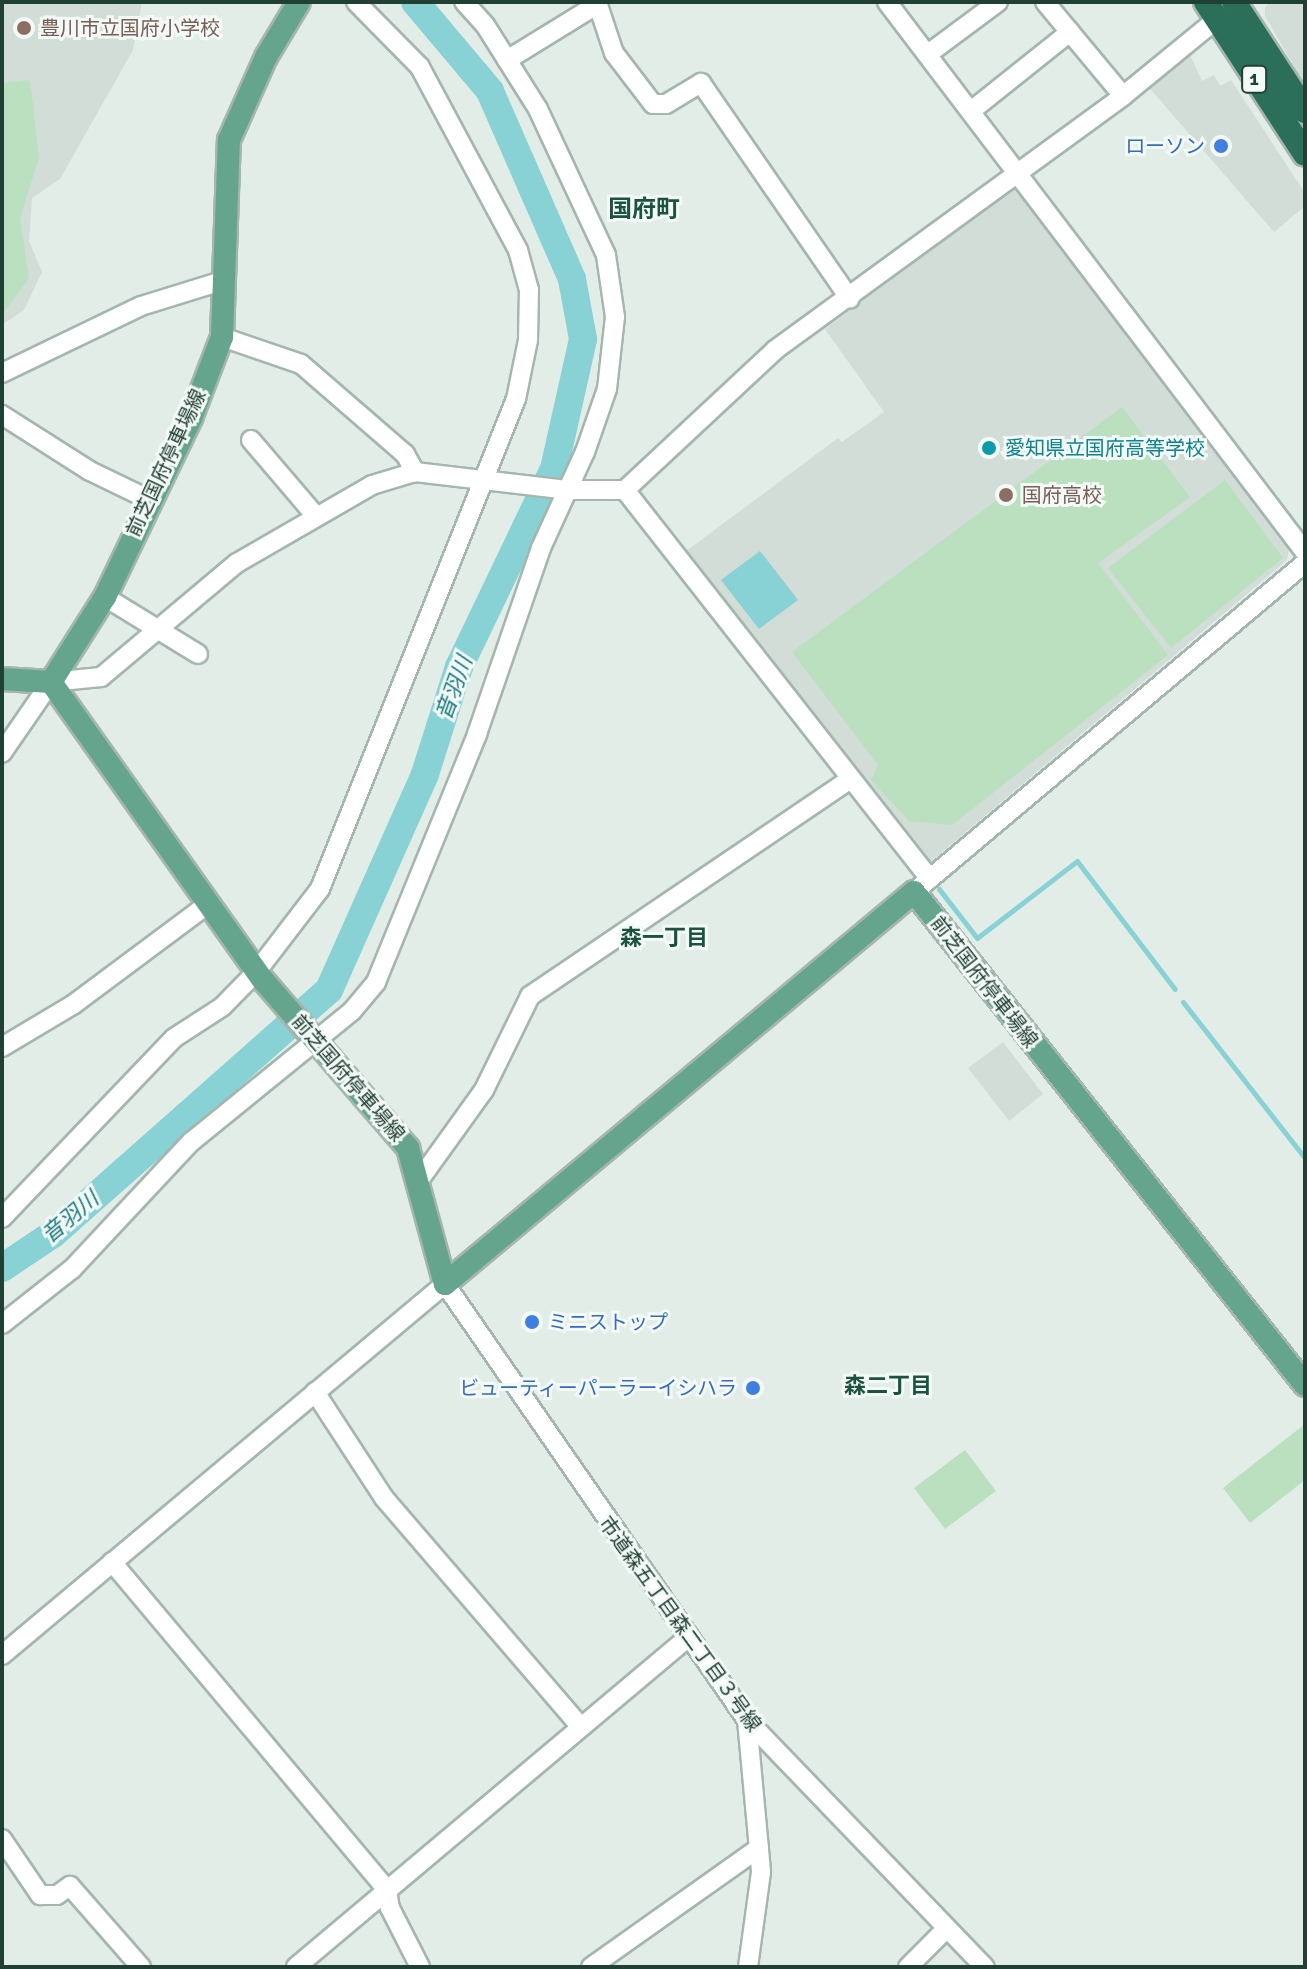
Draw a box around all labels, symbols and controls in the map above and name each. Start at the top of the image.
place label: 豊川市立国府小学校 [40,16,220,40]
marker: 豊川市立国府小学校 [15,19,33,37]
road number: 1 [1240,65,1268,93]
place label: ローソン [1125,134,1205,158]
marker: ローソン [1212,137,1230,155]
district label: 国府町 [608,196,680,224]
street label: 前芝国府停車場線 [121,385,211,541]
place label: 愛知県立国府高等学校 [1005,436,1205,460]
marker: 愛知県立国府高等学校 [980,439,998,457]
place label: 国府高校 [1022,483,1102,507]
marker: 国府高校 [997,486,1015,504]
water label: 音羽川 [430,652,478,724]
street label: 前芝国府停車場線 [925,912,1043,1052]
district label: 森一丁目 [620,925,708,951]
street label: 前芝国府停車場線 [286,1010,410,1146]
water label: 音羽川 [36,1186,104,1248]
place label: ミニストップ [548,1310,668,1334]
marker: ミニストップ [523,1313,541,1331]
district label: 森二丁目 [844,1373,932,1399]
place label: ビューティーパーラーイシハラ [457,1376,737,1400]
marker: ビューティーパーラーイシハラ [744,1379,762,1397]
street label: 市道森五丁目森二丁目３号線 [594,1512,766,1736]

